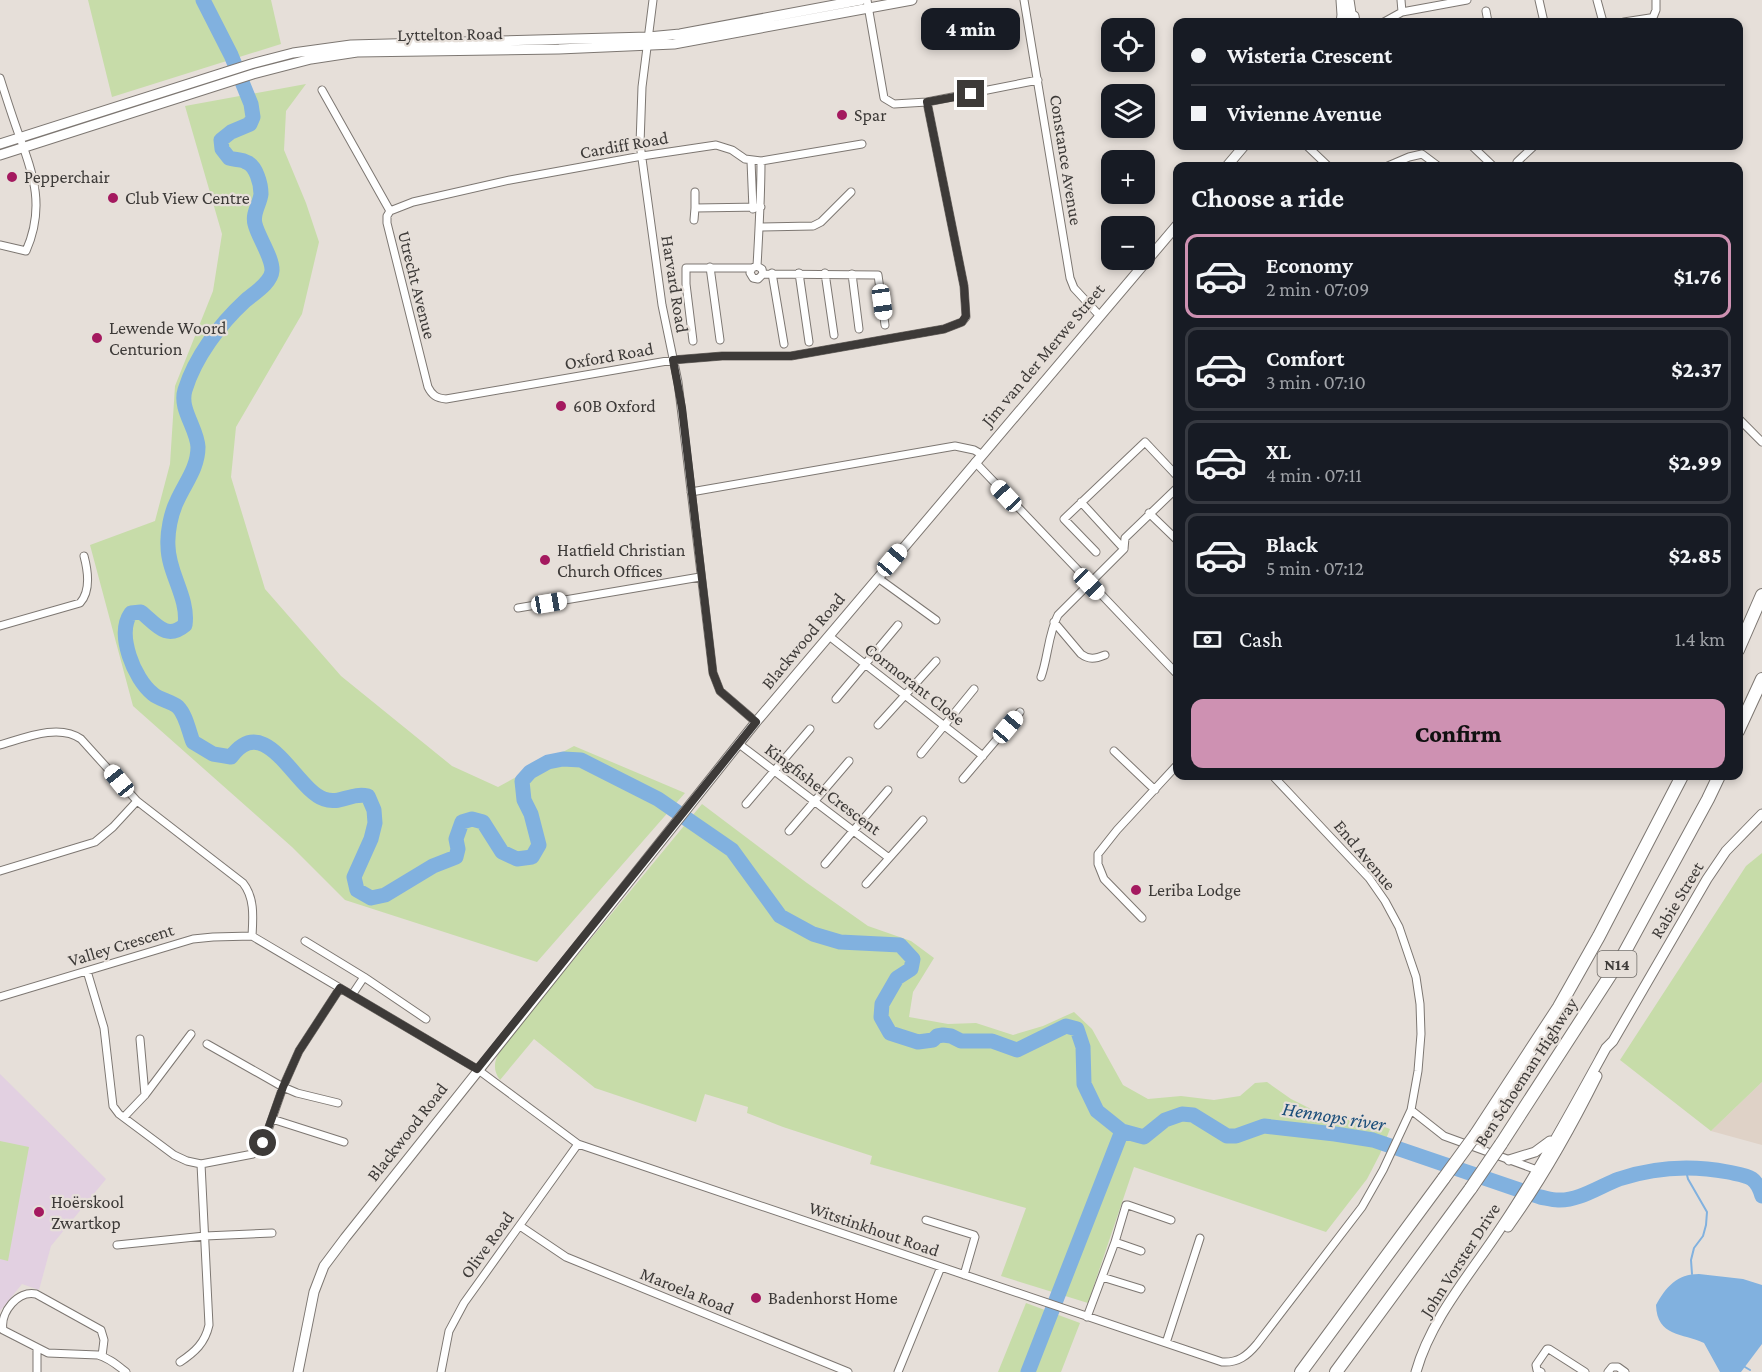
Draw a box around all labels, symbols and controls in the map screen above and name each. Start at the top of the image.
callout: 4 min [922,7,1020,49]
text: 4 min [946,18,995,40]
map controls [1101,18,1155,270]
button: locate [1101,18,1155,72]
street label: Lyttelton Road [397,23,504,45]
text: Wisteria Crescent [1227,43,1392,68]
route end [957,80,984,107]
button: layers [1101,84,1155,138]
street label: Constance Avenue [1046,93,1086,227]
text: Vivienne Avenue [1227,101,1382,126]
place label: Spar [854,105,887,125]
marker: Spar [835,108,849,122]
street label: Cardiff Road [578,127,670,163]
button: + [1101,150,1155,204]
place label: Pepperchair [24,167,110,187]
marker: Pepperchair [5,170,19,184]
text: Choose a ride [1191,183,1344,213]
place label: Club View Centre [125,188,250,208]
marker: Club View Centre [106,191,120,205]
button: − [1101,216,1155,270]
street label: Utrecht Avenue [394,229,440,341]
street label: Harvard Road [657,234,693,335]
icon: car [1194,249,1248,303]
text: Economy [1266,253,1353,278]
text: $1.76 [1673,264,1722,289]
text: 2 min · 07:09 [1266,278,1369,300]
street label: Jim van der Merwe Street [976,279,1109,432]
car [871,283,893,321]
place label: Lewende Woord Centurion [109,318,227,359]
marker: Lewende Woord Centurion [90,331,104,345]
street label: Oxford Road [563,338,656,374]
icon: car [1194,342,1248,396]
text: Comfort [1266,346,1344,371]
text: $2.37 [1671,357,1722,382]
text: 3 min · 07:10 [1266,371,1366,393]
place label: 60B Oxford [573,396,656,416]
marker: 60B Oxford [554,399,568,413]
icon: car [1194,435,1248,489]
text: XL [1266,439,1291,464]
text: $2.99 [1668,450,1722,475]
text: 4 min · 07:11 [1266,464,1362,486]
car [987,477,1025,515]
icon: car [1194,528,1248,582]
text: Black [1266,532,1318,557]
place label: Hatfield Christian Church Offices [557,540,686,581]
car [874,540,910,580]
text: $2.85 [1668,543,1722,568]
marker: Hatfield Christian Church Offices [538,553,552,567]
text: 5 min · 07:12 [1266,557,1364,579]
car [1070,565,1108,603]
street label: Blackwood Road [757,589,849,693]
car [530,591,568,615]
icon: cash [1191,623,1224,656]
text: Cash [1239,627,1283,652]
text: 1.4 km [1675,628,1725,650]
street label: Cormorant Close [861,639,969,729]
button: Confirm [1191,699,1725,768]
car [990,707,1026,747]
street label: Kingfisher Crescent [761,739,886,840]
car [101,761,137,801]
street label: End Avenue [1330,816,1400,894]
street label: Rabie Street [1646,857,1708,942]
place label: Leriba Lodge [1148,880,1241,900]
marker: Leriba Lodge [1129,883,1143,897]
street label: Valley Crescent [66,919,177,971]
road number: N14 [1598,951,1636,977]
street label: Ben Schoeman Highway [1470,993,1582,1150]
street label: Blackwood Road [363,1079,452,1185]
water label: Hennops river [1281,1097,1388,1136]
route start [249,1129,276,1156]
place label: Hoërskool Zwartkop [51,1192,124,1233]
street label: Witstinkhout Road [806,1197,942,1261]
street label: John Vorster Drive [1415,1199,1504,1322]
marker: Hoërskool Zwartkop [32,1205,46,1219]
street label: Olive Road [456,1207,518,1282]
street label: Maroela Road [637,1263,737,1319]
place label: Badenhorst Home [768,1288,898,1308]
marker: Badenhorst Home [749,1291,763,1305]

